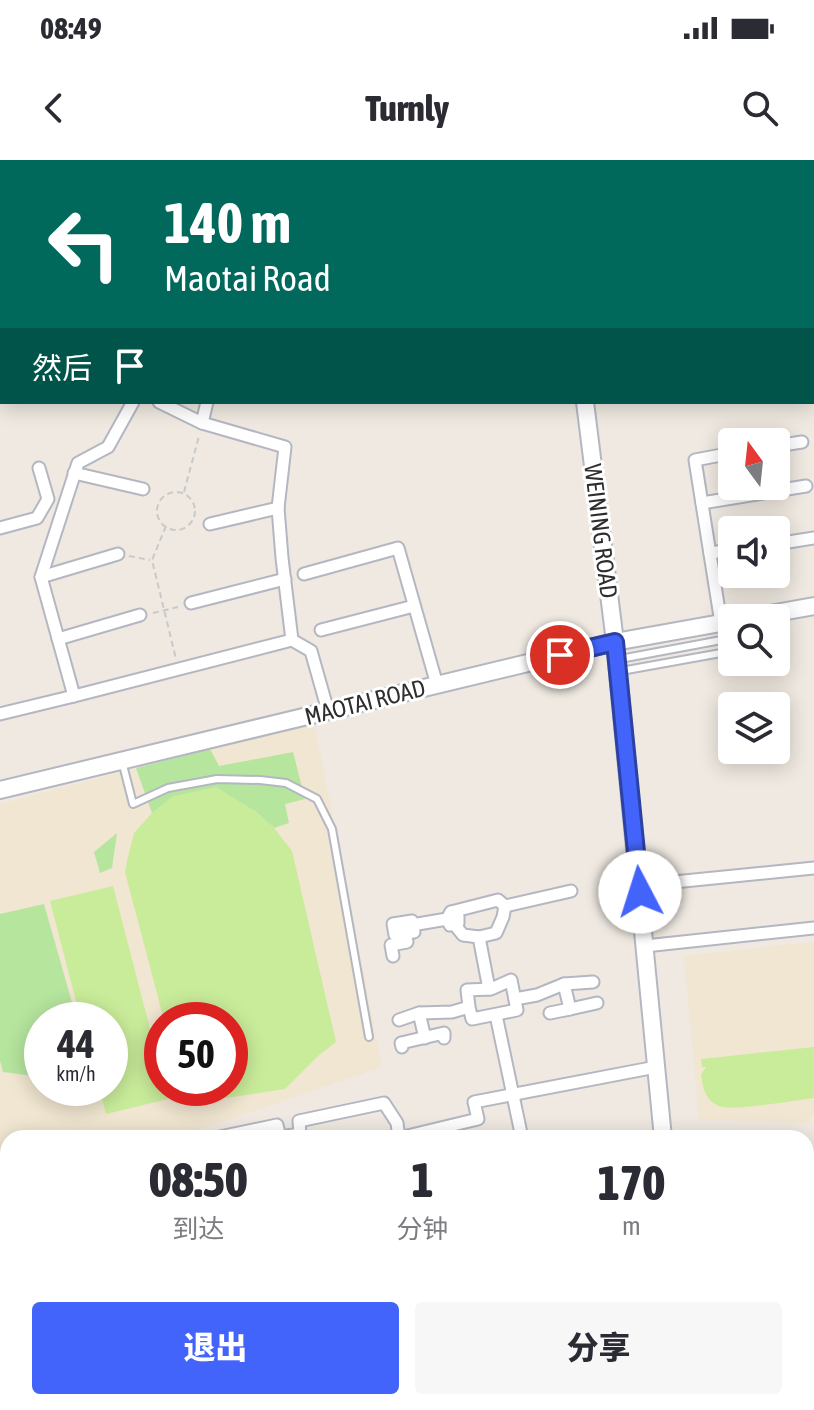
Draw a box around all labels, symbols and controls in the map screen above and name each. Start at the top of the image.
text: 08:49 [40,11,102,45]
icon: back [32,86,76,130]
icon: search [738,86,782,130]
text: Turnly [365,87,449,129]
text: 140 m [164,191,291,255]
icon: left [32,192,136,296]
text: Maotai Road [164,257,331,299]
icon: arrive [108,344,152,388]
text: 然后 [32,351,92,385]
north arrow [718,428,790,500]
map controls [718,428,790,764]
street label: WEINING ROAD [579,462,623,600]
button: sound [718,516,790,588]
button: search [718,604,790,676]
pin [526,621,594,689]
icon: arrive [538,633,582,677]
street label: MAOTAI ROAD [302,674,428,730]
button: layers [718,692,790,764]
position arrow [598,850,682,934]
speed limit sign: 50 [144,1002,248,1106]
text: 44 [57,1021,95,1066]
text: km/h [56,1062,96,1085]
text: 08:50 [149,1152,248,1207]
text: 1 [411,1152,434,1207]
text: 170 [597,1155,665,1210]
text: m [622,1211,641,1241]
text: 到达 [172,1214,224,1244]
text: 分钟 [397,1214,449,1244]
button: 退出 [32,1302,399,1394]
button: 分享 [415,1302,782,1394]

